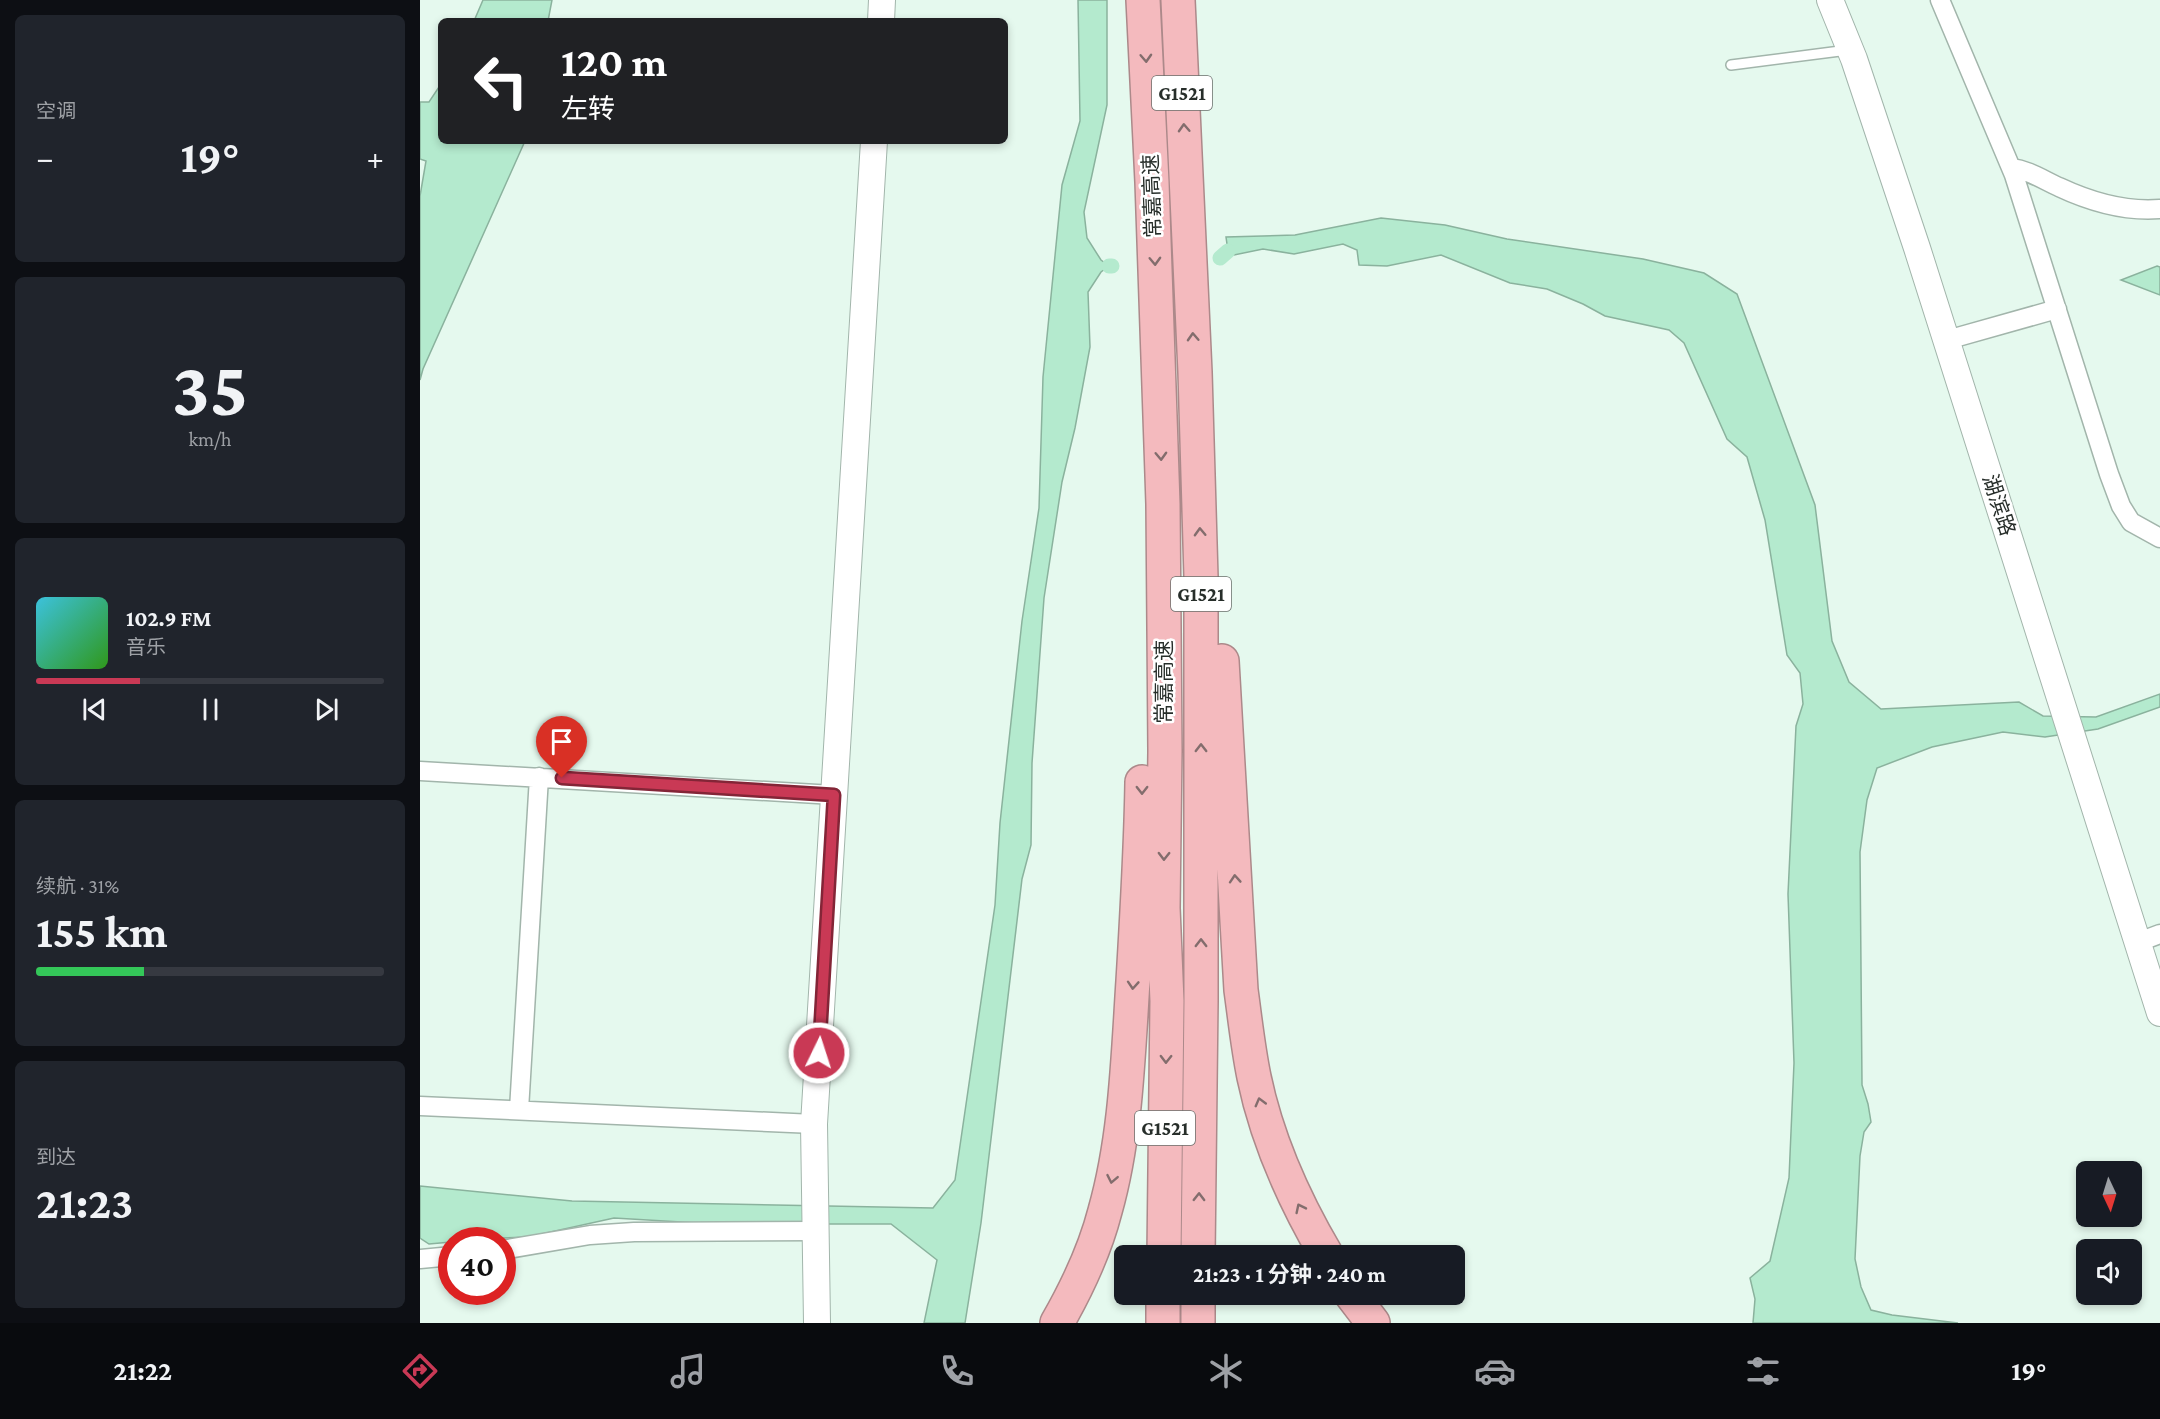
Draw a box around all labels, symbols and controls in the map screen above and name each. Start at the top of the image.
text: 120 m [561,38,667,85]
icon: left [462,42,540,120]
one-way arrow [1139,54,1152,63]
road number: G1521 [1152,76,1212,110]
text: 左转 [561,94,615,124]
text: 空调 [36,100,76,122]
one-way arrow [1177,124,1190,133]
text: 19° [181,132,239,182]
text: − [36,139,53,176]
text: + [367,139,384,176]
street label: 常嘉高速 [1139,154,1165,238]
one-way arrow [1148,257,1161,266]
one-way arrow [1187,332,1200,341]
text: 35 [172,345,248,432]
text: km/h [188,428,232,450]
one-way arrow [1155,452,1168,461]
street label: 湖滨路 [1978,471,2020,539]
one-way arrow [1193,527,1206,536]
road number: G1521 [1171,577,1231,611]
text: 102.9 FM [126,606,211,631]
text: 音乐 [126,636,166,658]
street label: 常嘉高速 [1152,640,1176,724]
icon: previous [78,693,111,726]
icon: pause [194,693,227,726]
icon: next [310,693,343,726]
pin [536,716,587,778]
icon: arrive [545,725,578,758]
one-way arrow [1195,743,1207,752]
one-way arrow [1136,786,1148,795]
one-way arrow [1158,852,1170,861]
text: 续航 · 31% [36,875,119,897]
one-way arrow [1229,875,1242,884]
text: 155 km [36,907,168,957]
one-way arrow [1195,938,1207,947]
one-way arrow [1126,981,1139,990]
position arrow [787,1021,851,1085]
one-way arrow [1160,1055,1172,1064]
one-way arrow [1255,1097,1268,1107]
road number: G1521 [1135,1111,1195,1145]
text: 到达 [36,1146,76,1168]
north arrow [2076,1161,2142,1227]
map controls [2076,1161,2142,1305]
one-way arrow [1106,1174,1119,1184]
text: 21:23 [36,1178,133,1228]
one-way arrow [1193,1193,1205,1202]
one-way arrow [1296,1203,1307,1214]
speed limit sign: 40 [438,1227,516,1305]
button: sound [2076,1239,2142,1305]
text: 21:23 · 1 分钟 · 240 m [1193,1262,1386,1287]
icon: directions [399,1350,441,1392]
icon: music [667,1350,709,1392]
icon: phone [936,1350,978,1392]
icon: climate [1205,1350,1247,1392]
icon: car [1474,1350,1516,1392]
icon: filters [1742,1350,1784,1392]
text: 21:22 [113,1356,172,1386]
text: 19° [2011,1356,2047,1386]

